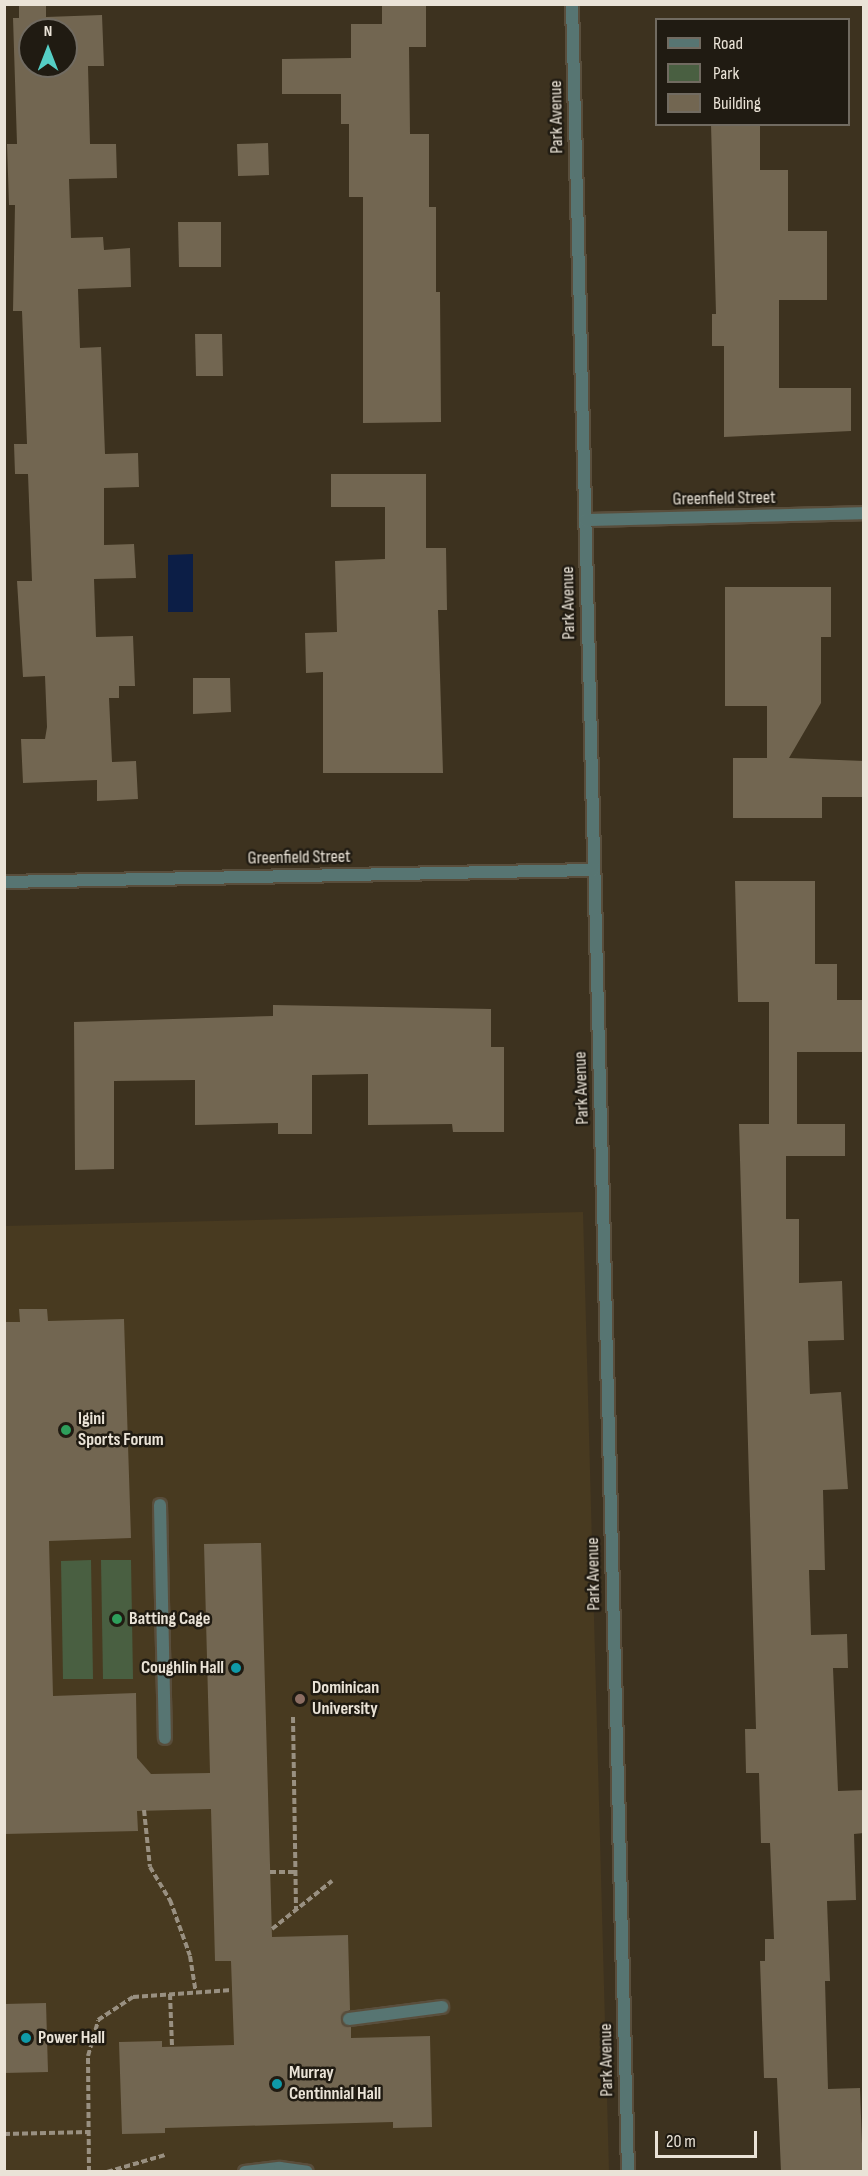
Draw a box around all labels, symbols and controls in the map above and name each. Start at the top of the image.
north arrow [18,18,78,78]
legend [655,18,850,126]
text: N [44,22,52,41]
text: Road [713,33,743,54]
text: Park [713,63,739,84]
street label: Park Avenue [546,80,568,154]
text: Building [713,93,761,114]
street label: Greenfield Street [672,487,776,511]
street label: Park Avenue [558,566,580,640]
street label: Greenfield Street [247,846,351,870]
street label: Park Avenue [570,1051,594,1125]
place label: Igini Sports Forum [78,1409,164,1452]
marker: Igini Sports Forum [59,1423,73,1437]
street label: Park Avenue [583,1537,605,1611]
place label: Batting Cage [129,1608,211,1630]
marker: Batting Cage [110,1612,124,1626]
place label: Coughlin Hall [141,1657,224,1679]
marker: Coughlin Hall [229,1661,243,1675]
place label: Dominican University [312,1678,379,1720]
marker: Dominican University [293,1692,307,1706]
street label: Park Avenue [596,2023,618,2097]
place label: Power Hall [38,2027,105,2049]
marker: Power Hall [19,2031,33,2045]
place label: Murray Centinnial Hall [289,2063,381,2106]
marker: Murray Centinnial Hall [270,2077,284,2091]
scale bar [658,2119,760,2157]
text: 20 m [666,2131,696,2152]

